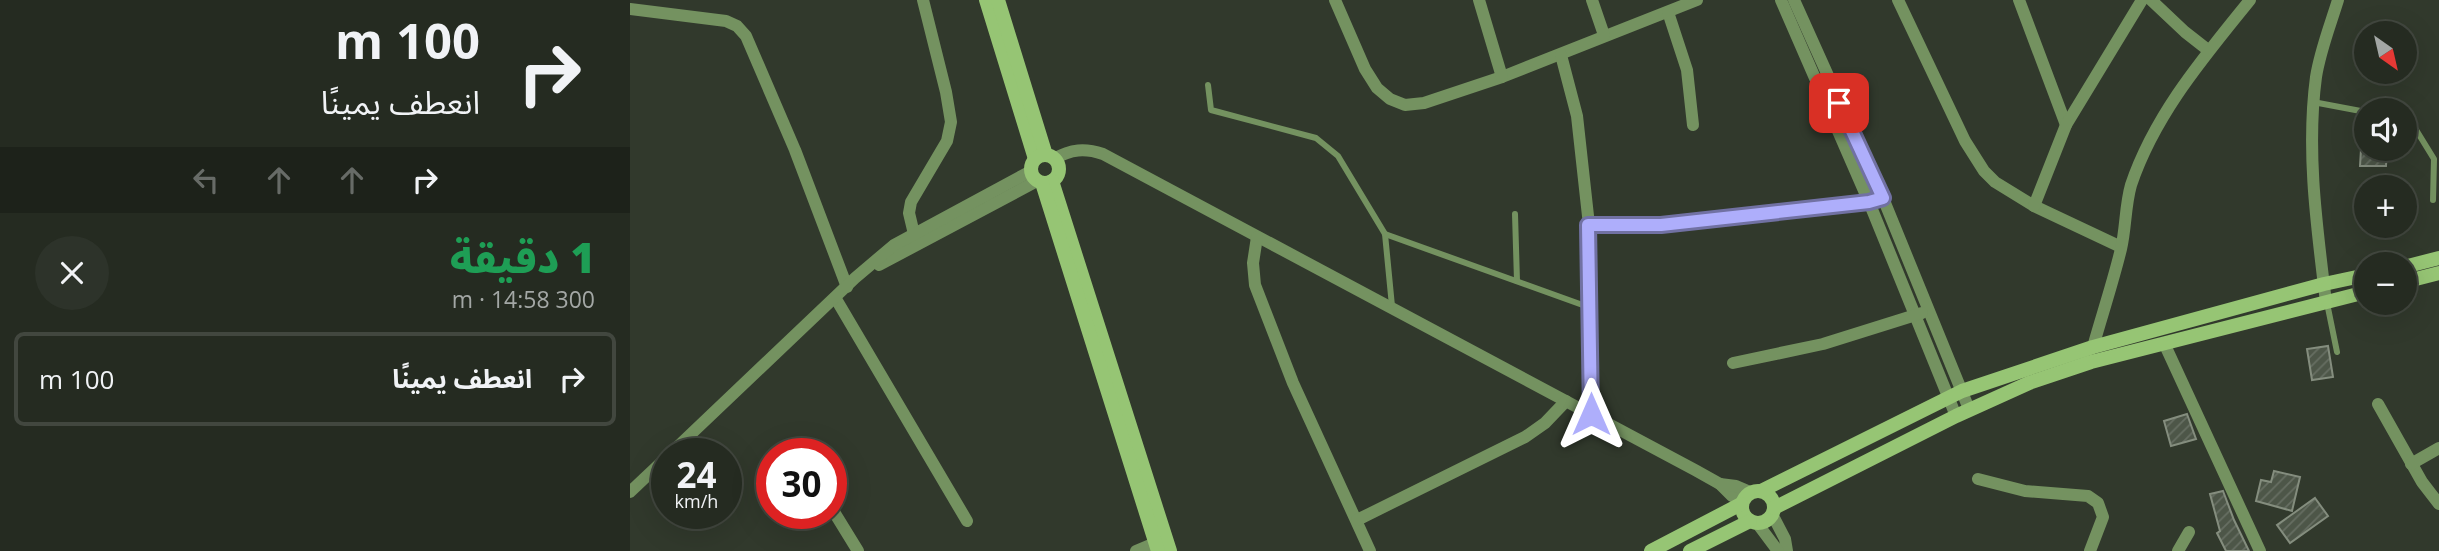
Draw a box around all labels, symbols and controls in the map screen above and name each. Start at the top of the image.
text: 100 m [335,7,480,73]
north arrow [2354,21,2417,84]
map controls [2354,21,2417,315]
icon: right [504,28,595,119]
pin [1809,73,1869,133]
text: انعطف يمينًا [321,80,480,123]
icon: arrive [1820,84,1858,122]
button: sound [2354,98,2417,161]
icon: left [187,161,225,199]
icon: ahead [260,161,298,199]
icon: ahead [333,161,371,199]
icon: right [406,161,444,199]
button: + [2354,175,2417,238]
text: 1 دقيقة [450,228,595,285]
button: close [35,236,109,310]
button: − [2354,252,2417,315]
text: 300 m · 14:58 [452,283,595,315]
text: انعطف يمينًا [392,360,532,396]
icon: right [553,360,591,398]
text: 100 m [39,361,114,397]
position arrow [1554,377,1628,451]
speed limit sign: 30 [756,438,847,529]
text: 24 [676,451,717,498]
text: km/h [675,489,718,513]

